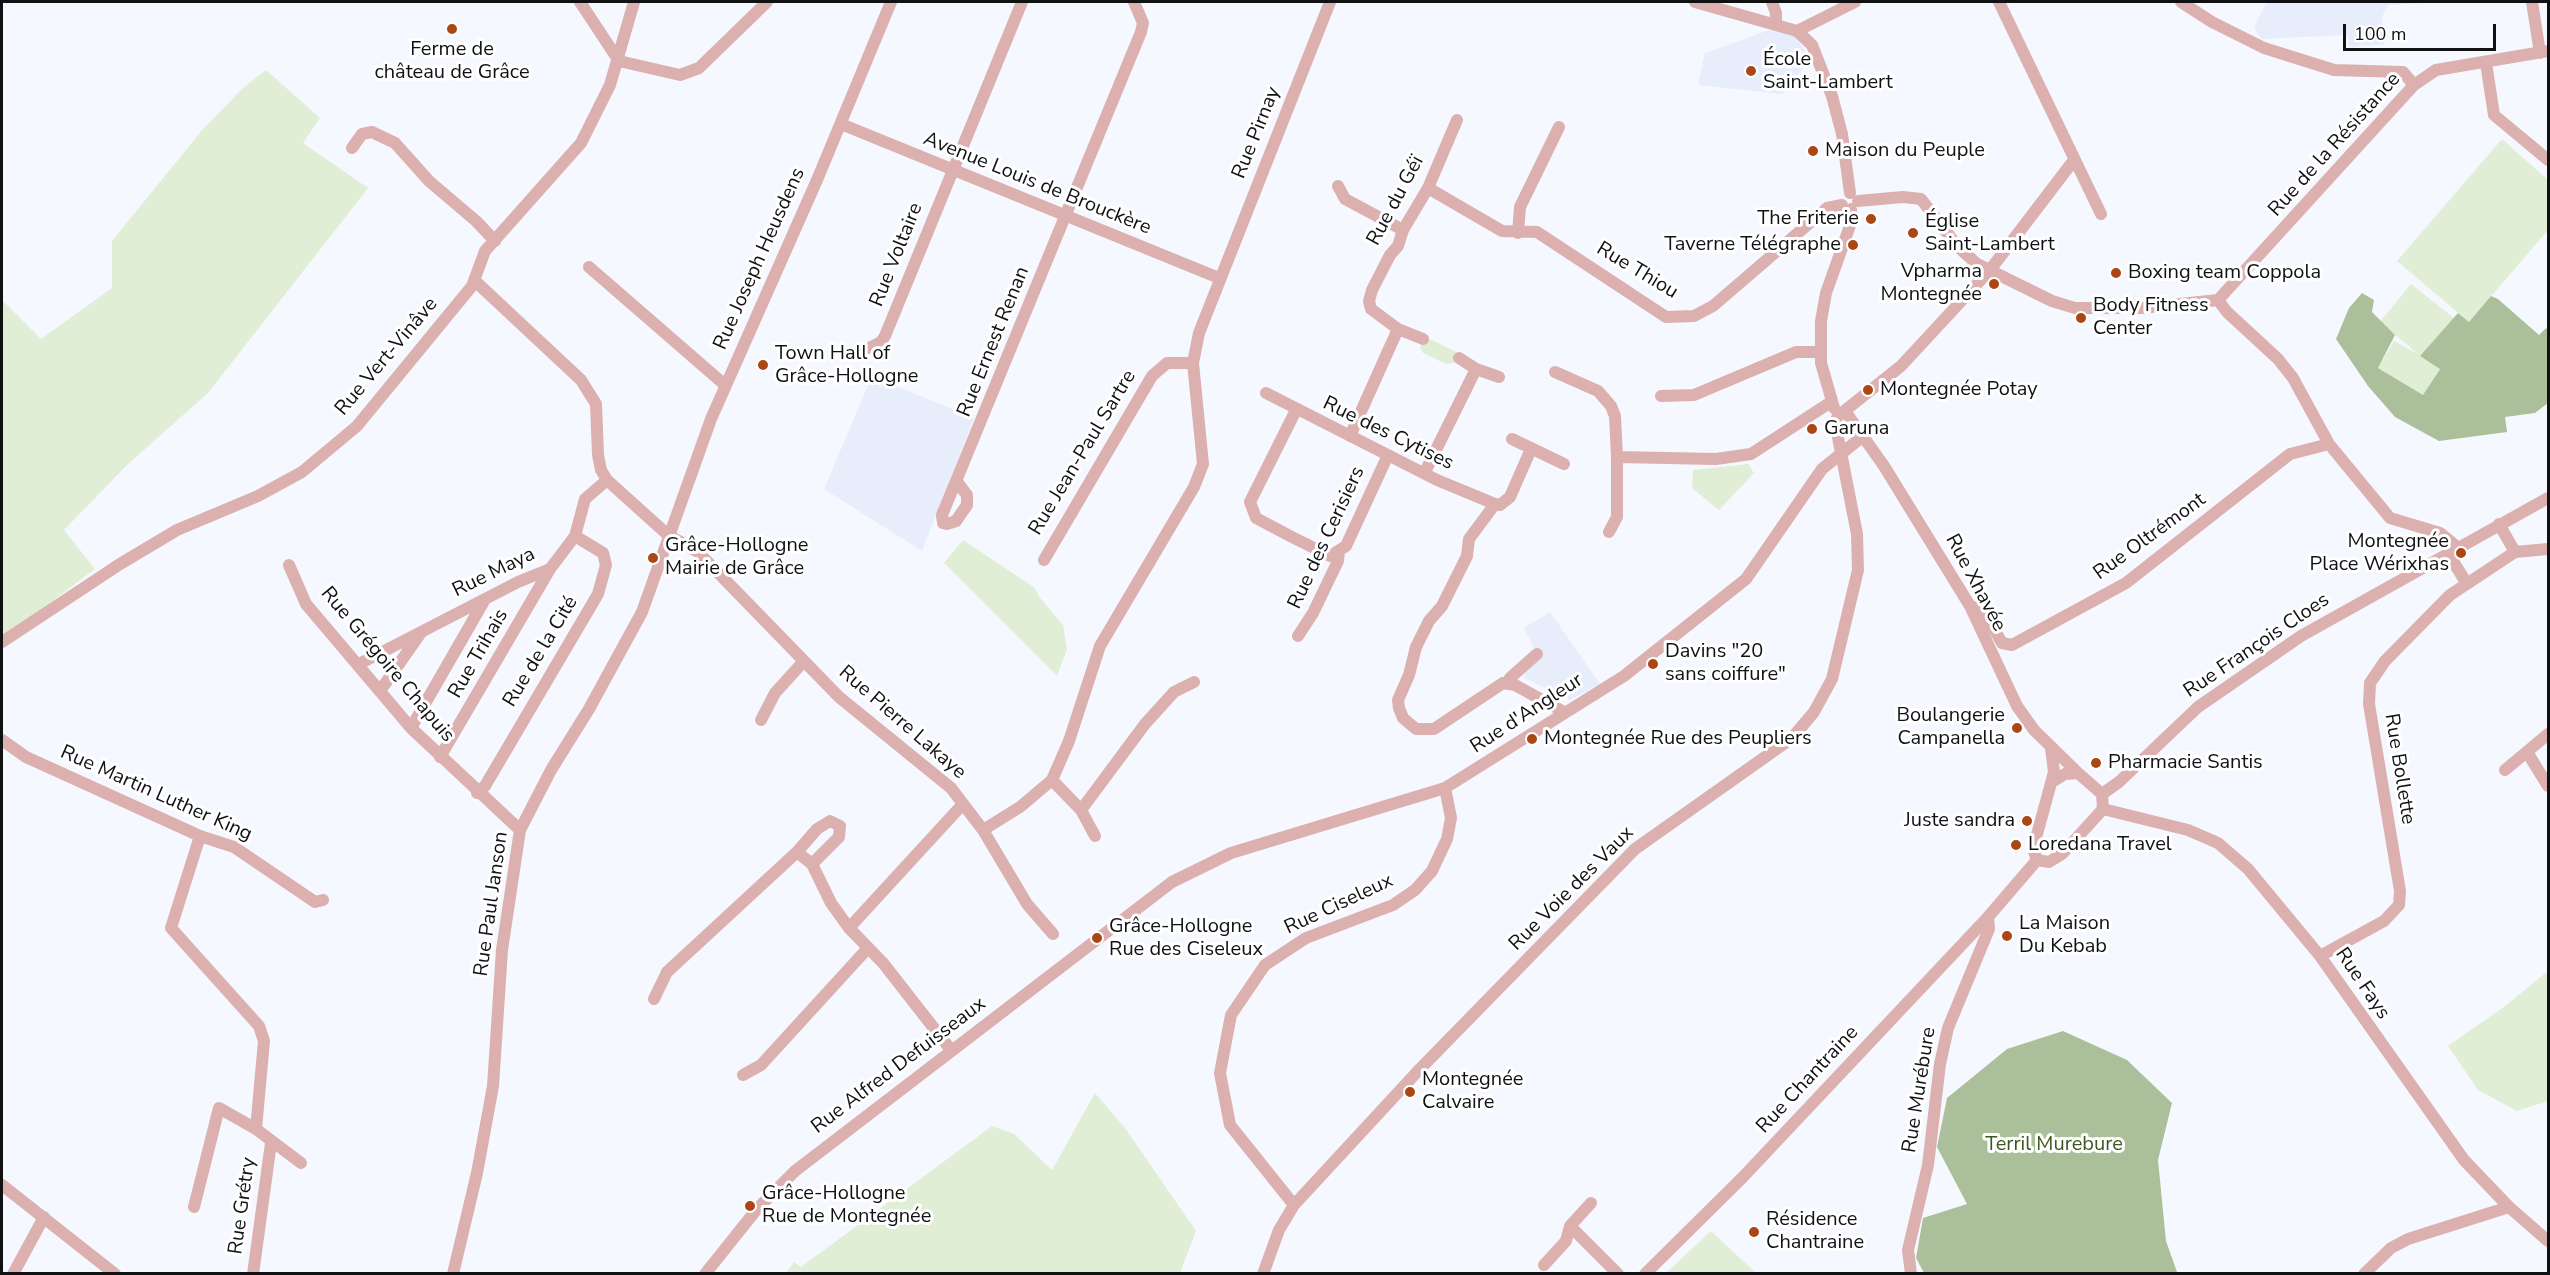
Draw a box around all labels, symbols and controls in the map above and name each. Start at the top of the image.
scale bar [2346,12,2499,50]
marker: Ferme de château de Grâce [445,22,459,36]
text: 100 m [2354,22,2406,46]
place label: Ferme de château de Grâce [374,38,530,85]
place label: École Saint-Lambert [1763,48,1893,95]
marker: École Saint-Lambert [1744,64,1758,78]
street label: Rue de la Résistance [2264,68,2406,222]
street label: Rue Pirnay [1228,84,1286,182]
street label: Avenue Louis de Brouckère [920,127,1154,241]
place label: Maison du Peuple [1825,139,1985,163]
marker: Maison du Peuple [1806,144,1820,158]
street label: Rue du Géï [1362,152,1430,250]
street label: Rue Joseph Heusdens [709,164,811,354]
street label: Rue Voltaire [865,200,929,310]
place label: The Friterie [1757,207,1859,231]
place label: Église Saint-Lambert [1925,210,2055,257]
marker: The Friterie [1864,212,1878,226]
marker: Église Saint-Lambert [1906,226,1920,240]
place label: Taverne Télégraphe [1664,233,1841,257]
street label: Rue Thiou [1592,237,1682,305]
marker: Taverne Télégraphe [1846,238,1860,252]
place label: Vpharma Montegnée [1881,260,1982,307]
place label: Boxing team Coppola [2128,261,2321,285]
street label: Rue Ernest Renan [953,263,1035,421]
marker: Boxing team Coppola [2109,266,2123,280]
marker: Vpharma Montegnée [1987,277,2001,291]
street label: Rue Vert-Vinâve [331,293,443,421]
place label: Body Fitness Center [2093,294,2209,341]
marker: Body Fitness Center [2074,311,2088,325]
place label: Town Hall of Grâce-Hollogne [775,342,919,389]
marker: Town Hall of Grâce-Hollogne [756,358,770,372]
street label: Rue Jean-Paul Sartre [1024,366,1142,540]
place label: Montegnée Potay [1880,378,2038,402]
marker: Montegnée Potay [1861,383,1875,397]
street label: Rue des Cytises [1319,392,1457,476]
place label: Garuna [1824,417,1889,441]
marker: Garuna [1805,422,1819,436]
street label: Rue des Cerisiers [1284,463,1370,613]
street label: Rue Oltrémont [2089,488,2211,586]
street label: Rue Xhavée [1939,530,2011,636]
place label: Montegnée Place Wérixhas [2310,530,2449,577]
place label: Grâce-Hollogne Mairie de Grâce [665,534,809,581]
street label: Rue Maya [449,543,539,603]
marker: Montegnée Place Wérixhas [2454,546,2468,560]
marker: Grâce-Hollogne Mairie de Grâce [646,551,660,565]
street label: Rue Grégoire Chapuis [315,582,459,748]
street label: Rue François Cloes [2180,588,2334,704]
street label: Rue de la Cité [498,592,584,712]
street label: Rue Trihais [444,605,514,703]
place label: Davins "20 sans coiffure" [1665,640,1786,687]
marker: Davins "20 sans coiffure" [1646,657,1660,671]
street label: Rue Pierre Lakaye [833,661,971,785]
street label: Rue d'Angleur [1466,669,1588,759]
place label: Boulangerie Campanella [1896,704,2005,751]
street label: Rue Bollette [2378,712,2420,826]
marker: Boulangerie Campanella [2010,721,2024,735]
place label: Montegnée Rue des Peupliers [1544,727,1812,751]
marker: Montegnée Rue des Peupliers [1525,732,1539,746]
street label: Rue Martin Luther King [56,741,256,847]
place label: Pharmacie Santis [2108,751,2263,775]
marker: Pharmacie Santis [2089,756,2103,770]
place label: Juste sandra [1904,809,2015,833]
marker: Juste sandra [2020,814,2034,828]
street label: Rue Voie des Vaux [1505,822,1639,956]
street label: Rue Paul Janson [470,830,514,978]
place label: Loredana Travel [2028,833,2172,857]
marker: Loredana Travel [2009,838,2023,852]
street label: Rue Ciseleux [1281,869,1397,941]
place label: La Maison Du Kebab [2019,912,2110,959]
place label: Grâce-Hollogne Rue des Ciseleux [1109,915,1263,962]
marker: La Maison Du Kebab [2000,929,2014,943]
marker: Grâce-Hollogne Rue des Ciseleux [1090,931,1104,945]
street label: Rue Fays [2329,944,2395,1024]
street label: Rue Alfred Defuisseaux [807,993,991,1139]
street label: Rue Chantraine [1752,1021,1864,1139]
street label: Rue Murébure [1898,1025,1942,1155]
place label: Montegnée Calvaire [1422,1068,1523,1115]
marker: Montegnée Calvaire [1403,1085,1417,1099]
park label: Terril Murebure [1985,1133,2123,1157]
street label: Rue Grétry [224,1156,262,1256]
place label: Grâce-Hollogne Rue de Montegnée [762,1182,931,1229]
marker: Grâce-Hollogne Rue de Montegnée [743,1199,757,1213]
place label: Résidence Chantraine [1766,1208,1864,1255]
marker: Résidence Chantraine [1747,1225,1761,1239]

